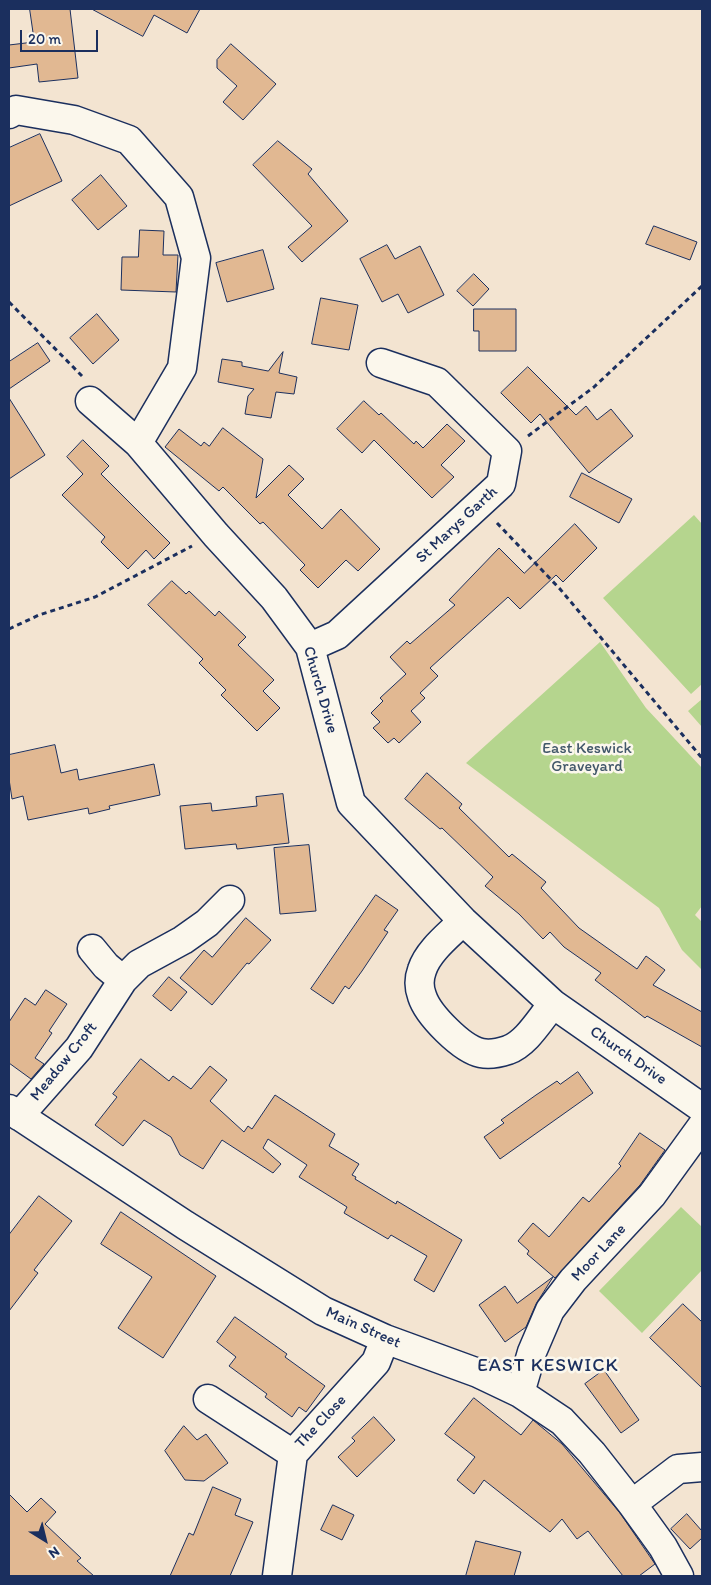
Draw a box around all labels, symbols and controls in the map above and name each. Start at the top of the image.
scale bar [22,20,100,52]
text: 20 m [28,30,61,48]
street label: St Marys Garth [412,482,502,568]
street label: Church Drive [298,644,342,736]
park label: East Keswick Graveyard [542,739,632,777]
street label: Meadow Croft [26,1019,102,1105]
street label: Church Drive [586,1022,670,1090]
street label: Moor Lane [567,1220,631,1286]
street label: Main Street [323,1303,403,1353]
district label: EAST KESWICK [477,1355,619,1377]
street label: The Close [291,1391,351,1453]
north arrow [20,1515,70,1565]
text: N [45,1543,63,1562]

